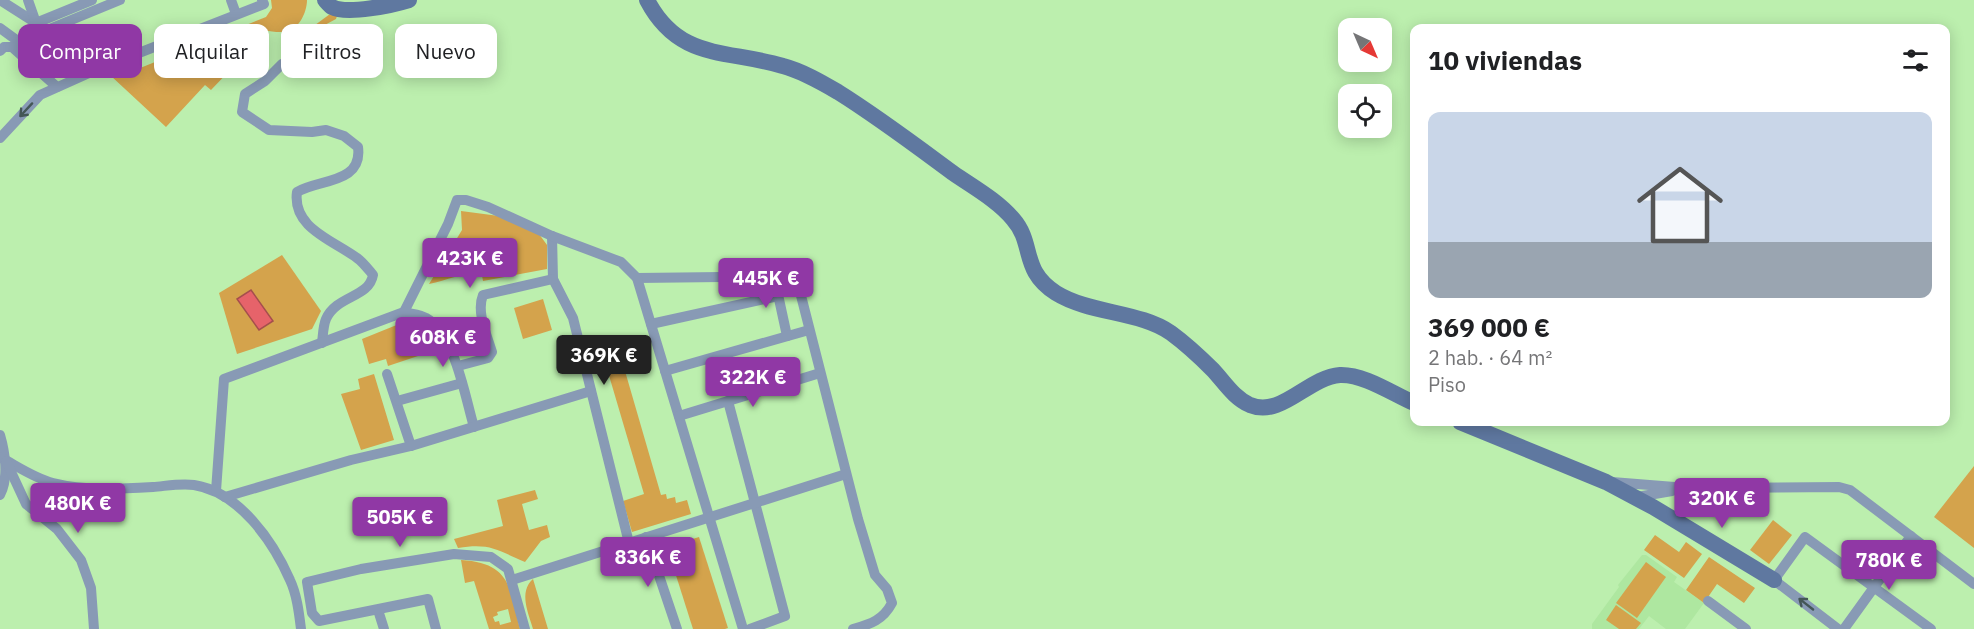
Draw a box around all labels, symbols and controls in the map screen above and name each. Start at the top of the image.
north arrow [1338,18,1392,72]
map controls [1338,18,1392,138]
chip: Comprar [18,24,142,78]
chip: Alquilar [154,24,269,78]
chip: Filtros [281,24,383,78]
chip: Nuevo [395,24,497,78]
text: 10 viviendas [1428,43,1582,77]
icon: filters [1899,44,1932,77]
button: locate [1338,84,1392,138]
one-way arrow [19,102,33,117]
icon: home [1626,151,1734,259]
pin: 423K € [421,238,519,289]
text: 423K € [436,244,504,271]
pin: 445K € [717,258,815,309]
text: 445K € [732,264,800,291]
text: 369 000 € [1428,310,1550,344]
pin: 608K € [394,317,492,368]
text: 608K € [409,323,477,350]
pin: 369K € [555,335,653,386]
text: 369K € [570,341,638,368]
text: 2 hab. · 64 m² [1428,344,1552,371]
pin: 322K € [704,357,802,408]
text: 322K € [719,363,787,390]
text: Piso [1428,371,1466,398]
pin: 320K € [1673,478,1771,529]
pin: 480K € [29,483,127,534]
text: 320K € [1688,484,1756,511]
text: 480K € [44,489,112,516]
pin: 505K € [351,497,449,548]
text: 505K € [366,503,434,530]
pin: 836K € [599,537,697,588]
pin: 780K € [1840,540,1938,591]
text: 836K € [614,543,682,570]
text: 780K € [1855,546,1923,573]
one-way arrow [1798,598,1814,611]

